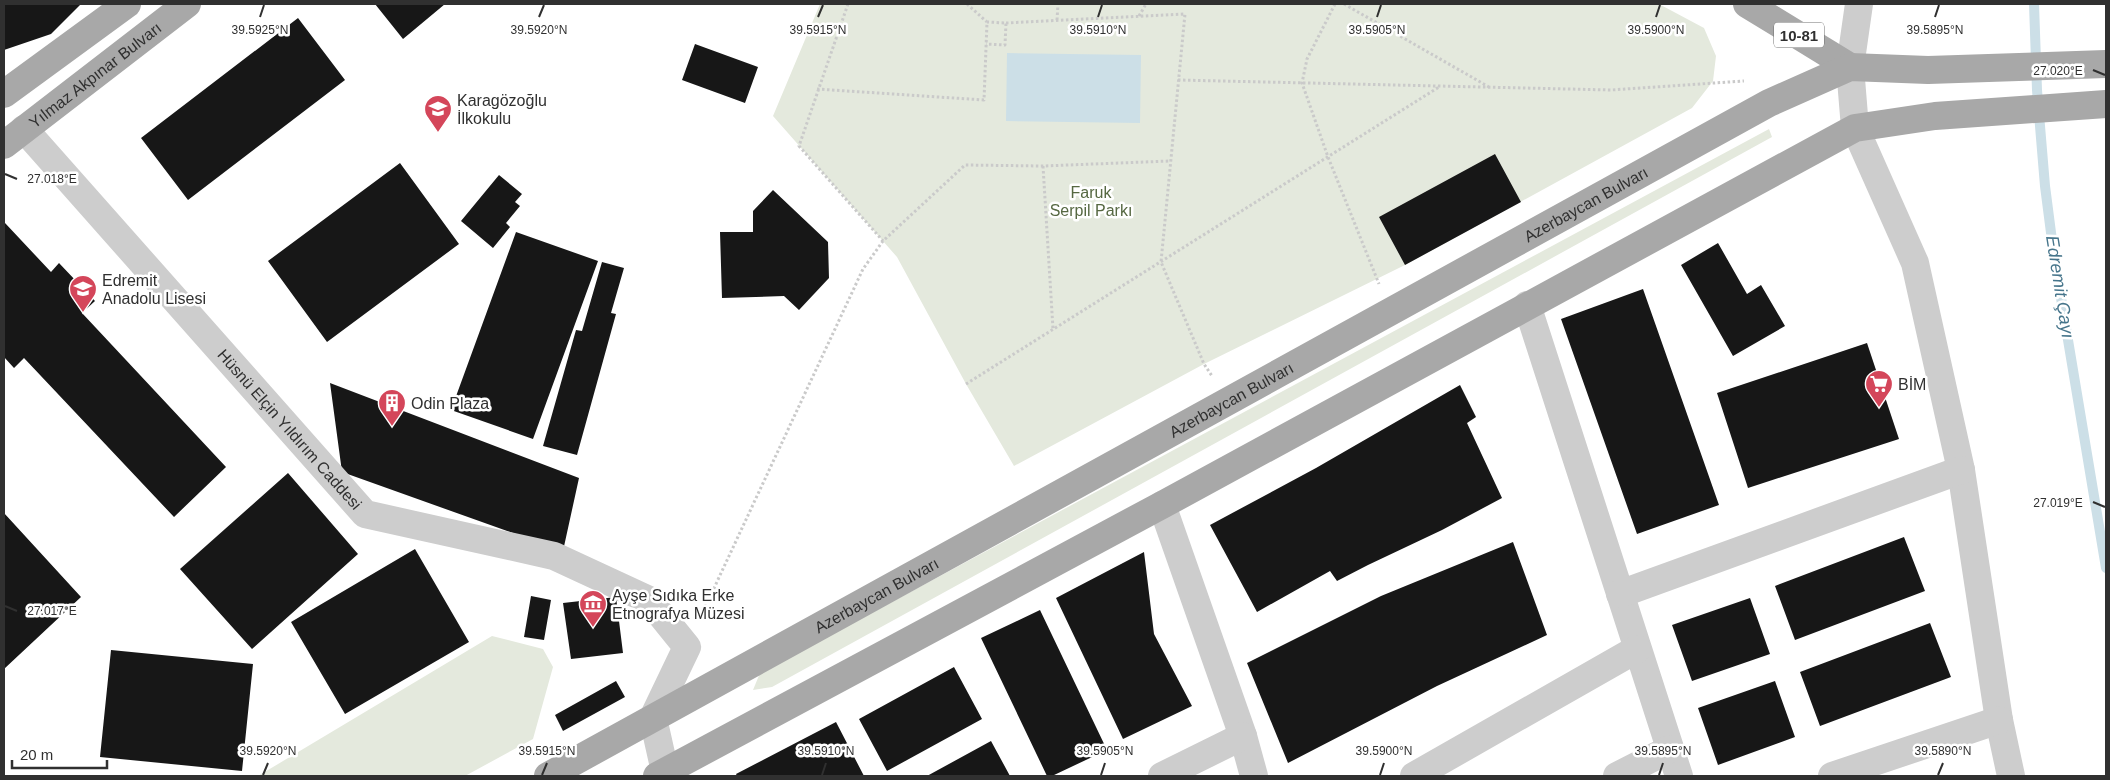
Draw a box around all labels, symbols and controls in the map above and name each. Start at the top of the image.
street label: Yılmaz Akpınar Bulvarı [26,19,164,131]
road number: 10-81 [1774,22,1824,48]
text: 39.5925°N [232,23,288,37]
text: 39.5920°N [511,23,567,37]
text: 39.5915°N [790,23,846,37]
text: 39.5910°N [1070,23,1126,37]
text: 39.5905°N [1349,23,1405,37]
text: 39.5900°N [1628,23,1684,37]
text: 39.5895°N [1907,23,1963,37]
text: 27.020°E [2033,64,2083,78]
place label: Karagözoğlu İlkokulu [457,92,547,127]
school or university icon: Karagözoğlu İlkokulu [423,94,453,133]
street label: Azerbaycan Bulvarı [1521,163,1651,245]
text: 27.018°E [27,172,77,186]
park label: Faruk Serpil Parkı [1050,184,1132,219]
water label: Edremit Çayı [2042,234,2078,340]
place label: Edremit Anadolu Lisesi [102,272,206,307]
school or university icon: Edremit Anadolu Lisesi [68,274,98,313]
street label: Hüsnü Elçin Yıldırım Caddesi [215,346,365,513]
street label: Azerbaycan Bulvarı [1166,359,1296,440]
supermarket icon: BİM [1864,369,1894,408]
place label: BİM [1898,375,1926,393]
building icon: Odin Plaza [377,388,407,427]
place label: Odin Plaza [411,395,489,412]
text: 27.019°E [2033,496,2083,510]
street label: Azerbaycan Bulvarı [812,554,941,636]
place label: Ayşe Sıdıka Erke Etnografya Müzesi [612,587,745,622]
museum icon: Ayşe Sıdıka Erke Etnografya Müzesi [578,589,608,628]
text: 27.017°E [27,604,77,618]
scale bar [12,738,108,770]
text: 39.5920°N [240,744,296,758]
text: 39.5915°N [519,744,575,758]
text: 39.5910°N [798,744,854,758]
text: 39.5905°N [1077,744,1133,758]
text: 39.5900°N [1356,744,1412,758]
text: 39.5895°N [1635,744,1691,758]
text: 39.5890°N [1915,744,1971,758]
text: 20 m [20,746,53,763]

